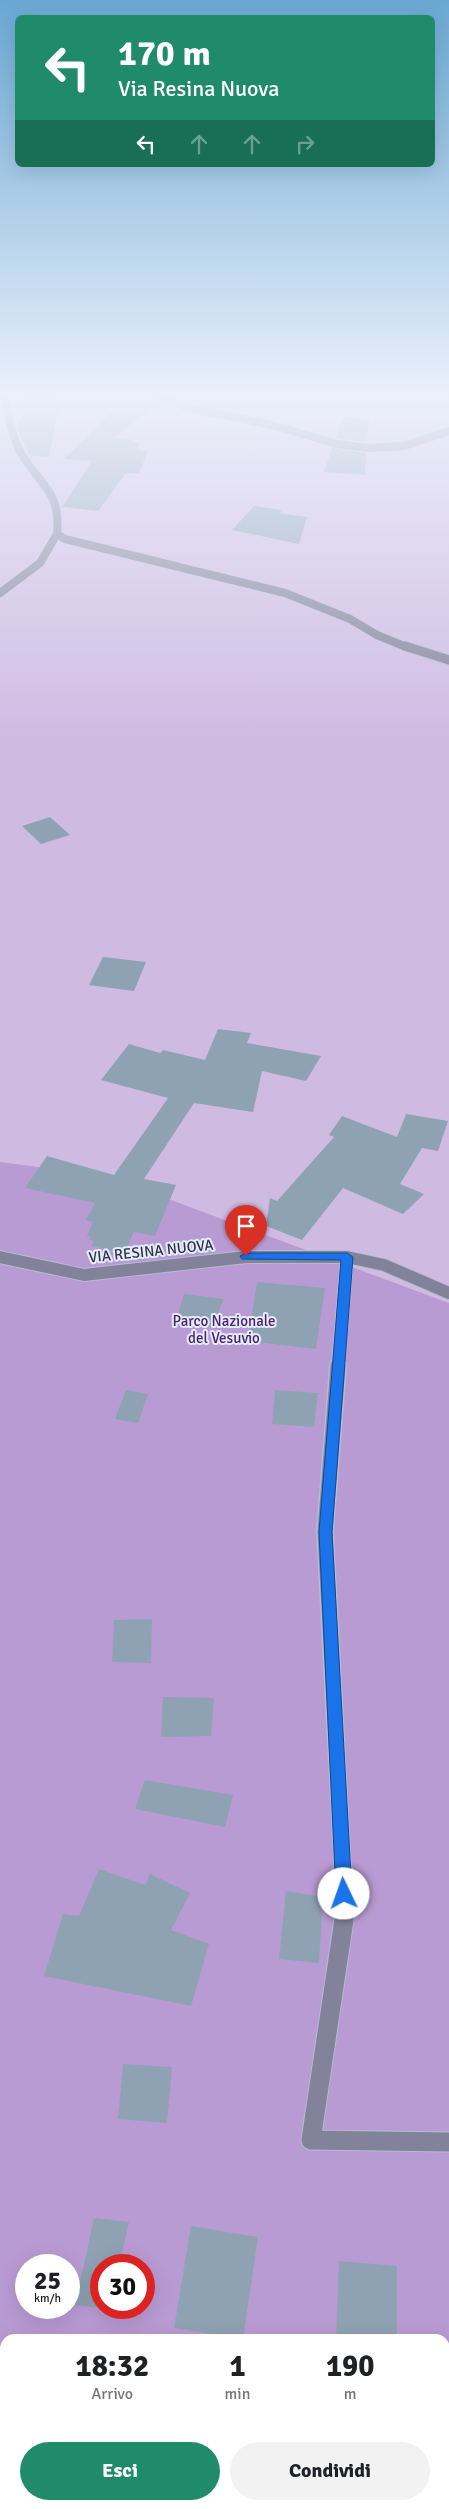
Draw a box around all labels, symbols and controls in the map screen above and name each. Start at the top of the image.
text: 170 m [118,32,211,75]
icon: left [35,35,100,100]
text: Via Resina Nuova [118,75,279,102]
icon: left [132,130,160,158]
icon: ahead [185,130,213,158]
icon: ahead [238,130,266,158]
icon: right [291,130,319,158]
pin [225,1205,267,1256]
icon: arrive [232,1212,260,1240]
street label: VIA RESINA NUOVA [88,1236,214,1266]
park label: Parco Nazionale del Vesuvio [172,1312,276,1347]
position arrow [317,1867,369,1919]
speed limit sign: 30 [90,2254,155,2319]
text: 25 [34,2265,61,2296]
text: km/h [34,2291,61,2306]
text: 18:32 [75,2348,149,2385]
text: 1 [229,2348,246,2385]
text: 190 [326,2348,374,2385]
text: Arrivo [92,2384,133,2404]
text: min [225,2384,250,2404]
text: m [344,2384,357,2404]
button: Esci [20,2442,220,2500]
button: Condividi [230,2442,430,2500]

